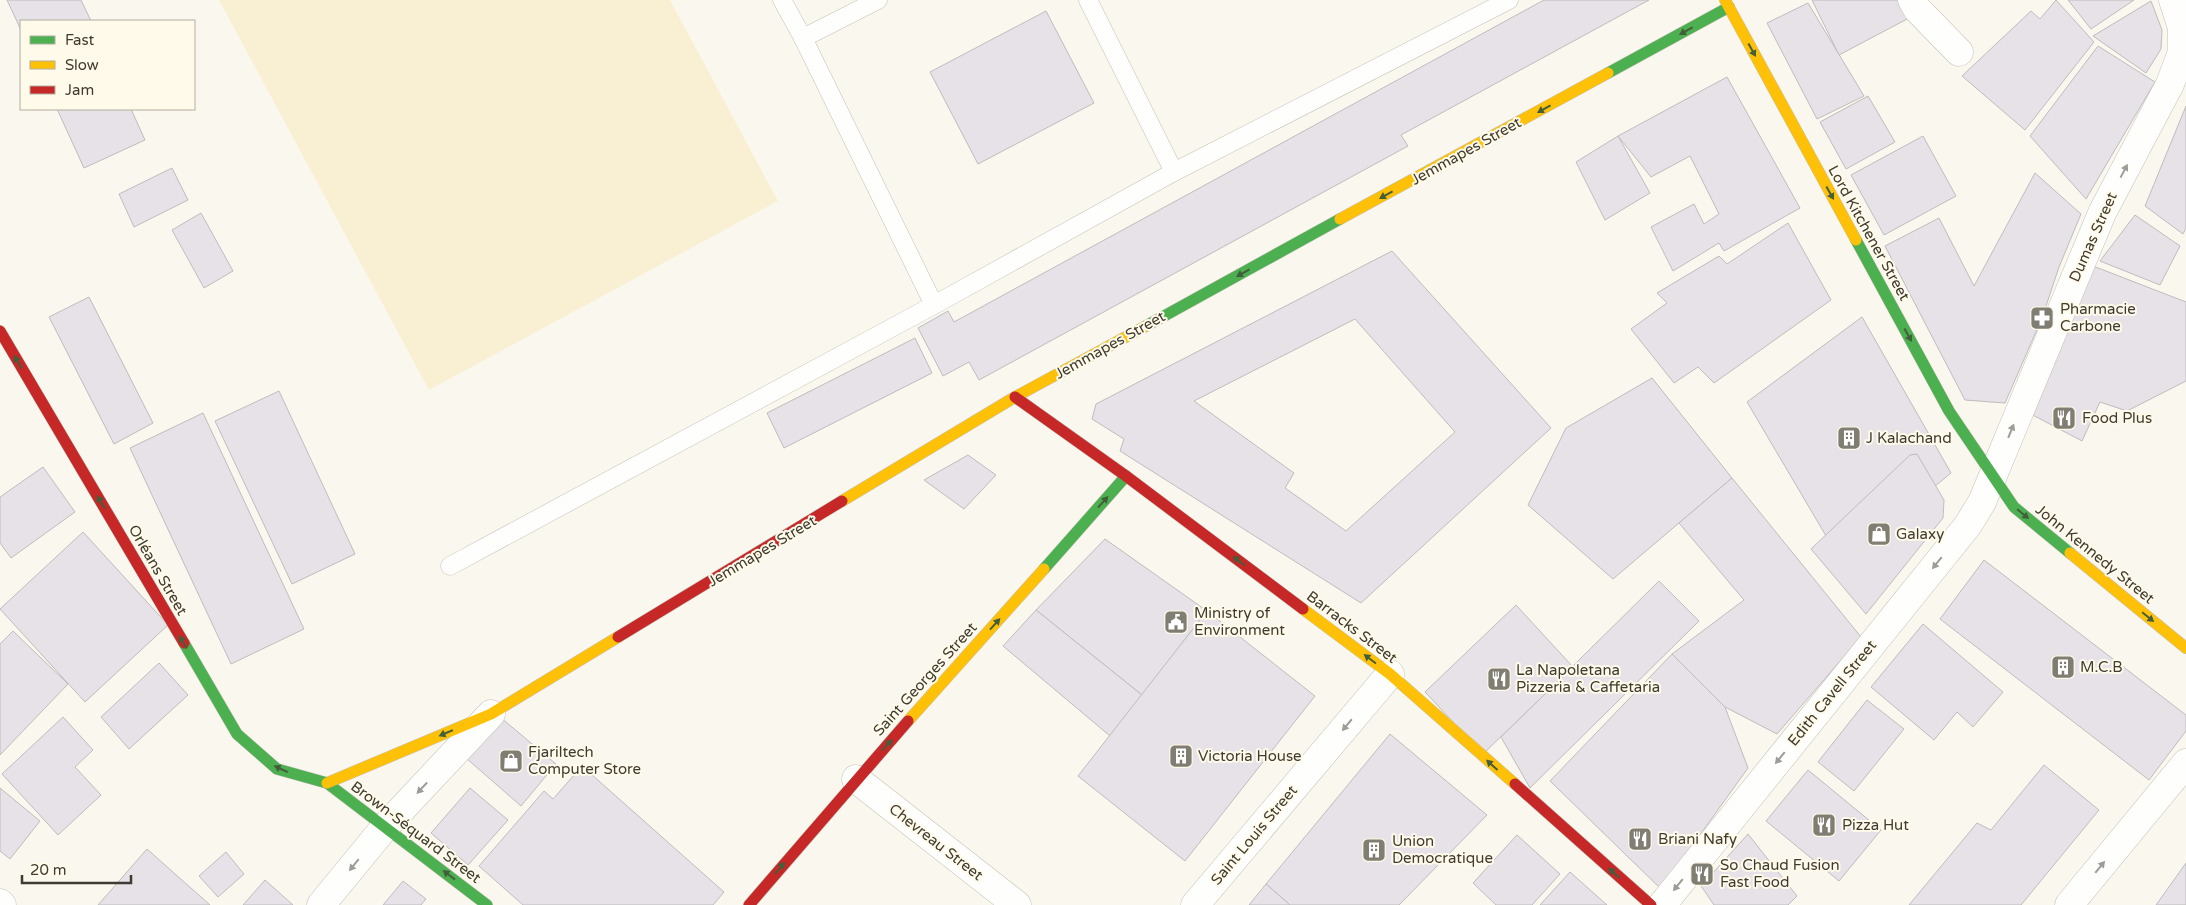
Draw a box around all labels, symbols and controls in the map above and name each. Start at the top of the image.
legend [20,20,195,110]
one-way arrow [1679,27,1694,35]
text: Fast [65,31,95,49]
one-way arrow [1748,43,1757,57]
text: Slow [65,56,99,74]
text: Jam [65,81,94,99]
one-way arrow [1537,104,1550,113]
street label: Jemmapes Street [1408,113,1525,189]
street label: Lord Kitchener Street [1824,162,1914,304]
one-way arrow [2120,164,2128,178]
one-way arrow [1826,185,1834,200]
street label: Dumas Street [2065,189,2121,285]
one-way arrow [1378,191,1393,199]
one-way arrow [1236,269,1250,277]
place label: Pharmacie Carbone [2060,300,2136,335]
pharmacy icon: Pharmacie Carbone [2029,305,2055,331]
street label: Jemmapes Street [1052,307,1169,383]
one-way arrow [1904,328,1912,343]
one-way arrow [14,355,23,368]
restaurant icon: Food Plus [2051,405,2077,431]
place label: Food Plus [2082,409,2152,427]
one-way arrow [2008,424,2016,438]
building icon: J Kalachand [1836,425,1862,451]
place label: J Kalachand [1866,429,1952,447]
one-way arrow [96,495,105,509]
one-way arrow [1097,497,1109,509]
street label: John Kennedy Street [2032,500,2158,608]
one-way arrow [2016,508,2028,520]
street label: Jemmapes Street [704,511,820,590]
shop icon: Galaxy [1866,521,1892,547]
street label: Orléans Street [125,522,191,619]
place label: Galaxy [1896,525,1944,543]
one-way arrow [1233,556,1246,567]
one-way arrow [1931,557,1942,570]
street label: Barracks Street [1303,587,1401,667]
place label: Ministry of Environment [1194,604,1285,639]
public building icon: Ministry of Environment [1163,609,1189,635]
one-way arrow [2141,612,2154,623]
street label: Saint Georges Street [869,618,981,739]
one-way arrow [989,618,1001,630]
one-way arrow [179,635,188,649]
street label: Edith Cavell Street [1784,636,1880,749]
one-way arrow [1363,654,1377,664]
building icon: M.C.B [2050,654,2076,680]
place label: M.C.B [2080,658,2123,676]
place label: La Napoletana Pizzeria & Caffetaria [1516,661,1660,696]
restaurant icon: La Napoletana Pizzeria & Caffetaria [1486,666,1512,692]
one-way arrow [1342,718,1353,731]
one-way arrow [439,730,453,738]
one-way arrow [881,738,892,751]
place label: Fjariltech Computer Store [528,743,641,778]
building icon: Victoria House [1168,743,1194,769]
place label: Victoria House [1198,747,1302,765]
shop icon: Fjariltech Computer Store [498,748,524,774]
one-way arrow [1775,751,1786,764]
one-way arrow [1487,759,1499,771]
one-way arrow [273,764,288,773]
street label: Brown-Séquard Street [347,777,485,887]
street label: Saint Louis Street [1207,781,1301,889]
one-way arrow [416,782,428,794]
street label: Chevreau Street [885,800,987,884]
restaurant icon: Pizza Hut [1811,812,1837,838]
place label: Pizza Hut [1842,816,1909,834]
restaurant icon: Briani Nafy [1627,826,1653,852]
place label: Briani Nafy [1658,830,1737,848]
place label: Union Democratique [1392,832,1493,867]
building icon: Union Democratique [1361,837,1387,863]
scale bar [22,852,131,884]
place label: So Chaud Fusion Fast Food [1720,856,1840,891]
one-way arrow [348,858,360,870]
text: 20 m [30,861,67,879]
restaurant icon: So Chaud Fusion Fast Food [1689,861,1715,887]
one-way arrow [2095,861,2106,874]
one-way arrow [775,862,786,875]
one-way arrow [1608,867,1621,878]
one-way arrow [442,870,455,881]
one-way arrow [1673,878,1684,891]

